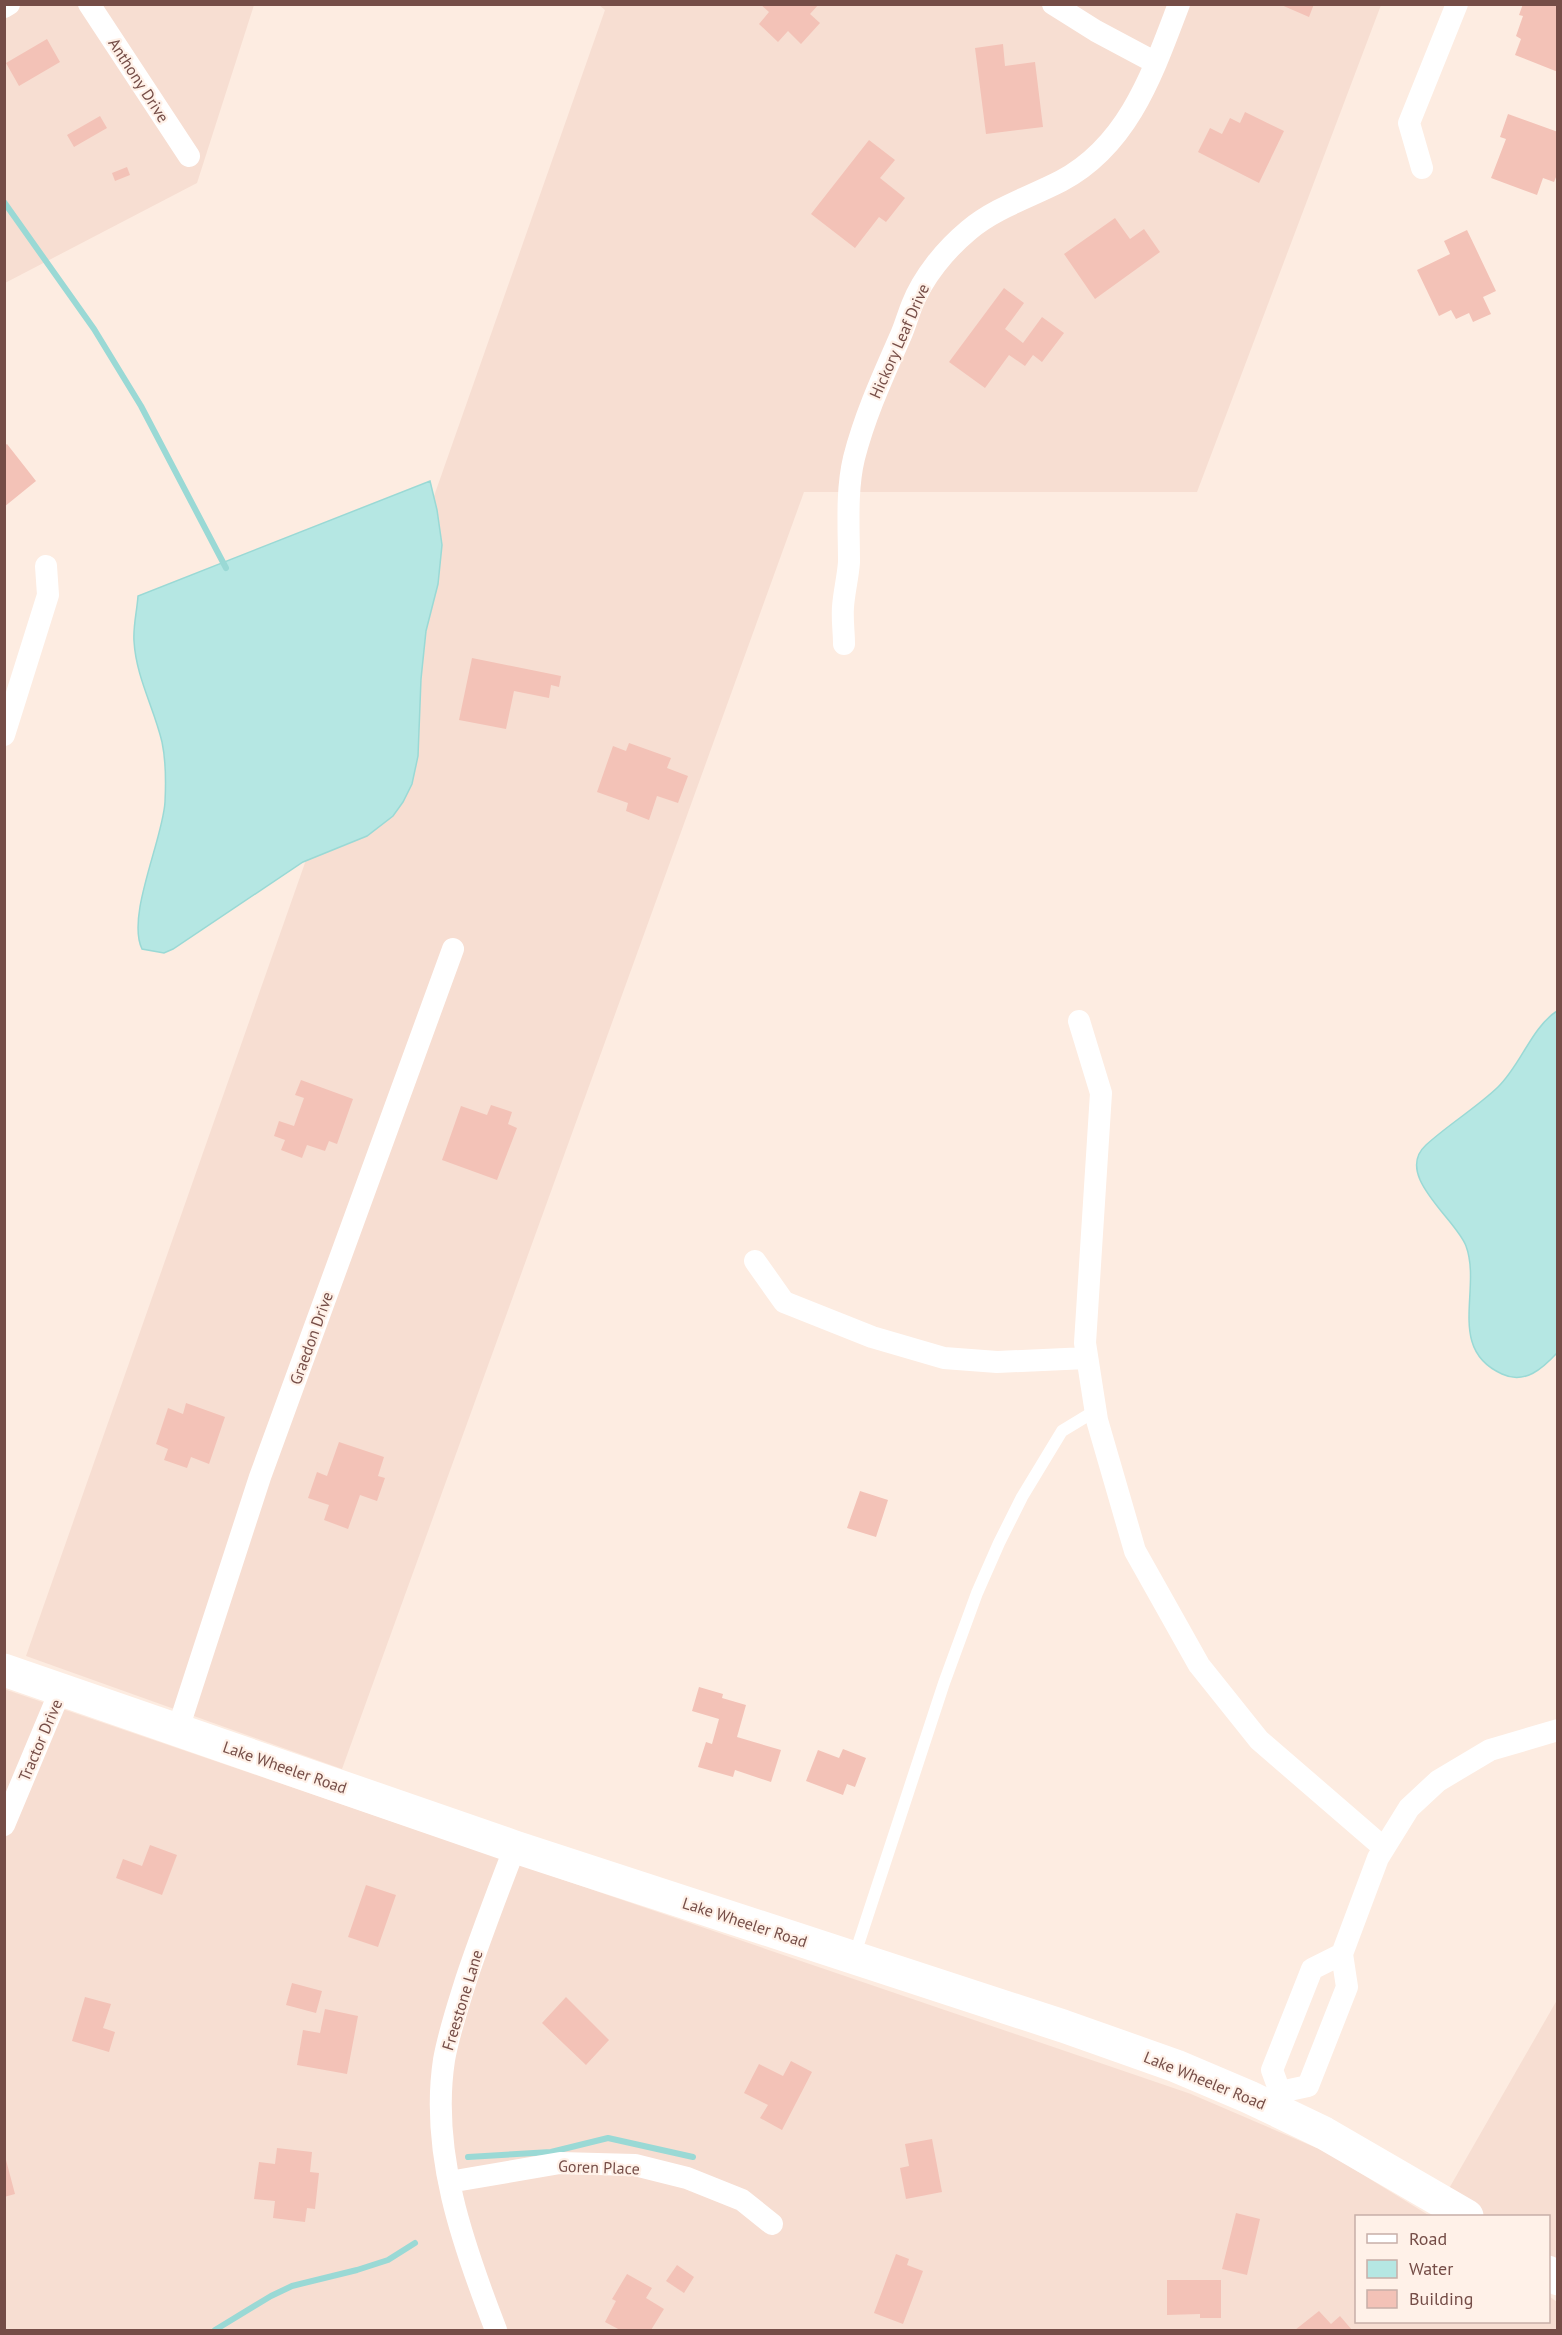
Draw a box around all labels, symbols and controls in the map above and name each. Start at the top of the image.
street label: Anthony Drive [104,34,174,126]
street label: Hickory Leaf Drive [865,281,933,401]
street label: Graedon Drive [285,1289,337,1387]
street label: Tractor Drive [14,1696,66,1784]
street label: Lake Wheeler Road [220,1736,350,1798]
street label: Lake Wheeler Road [680,1892,810,1952]
street label: Freestone Lane [437,1947,487,2053]
street label: Lake Wheeler Road [1141,2046,1269,2114]
street label: Goren Place [558,2156,640,2178]
legend [1355,2215,1550,2323]
text: Road [1409,2227,1447,2250]
text: Water [1409,2257,1453,2280]
text: Building [1409,2287,1473,2310]

